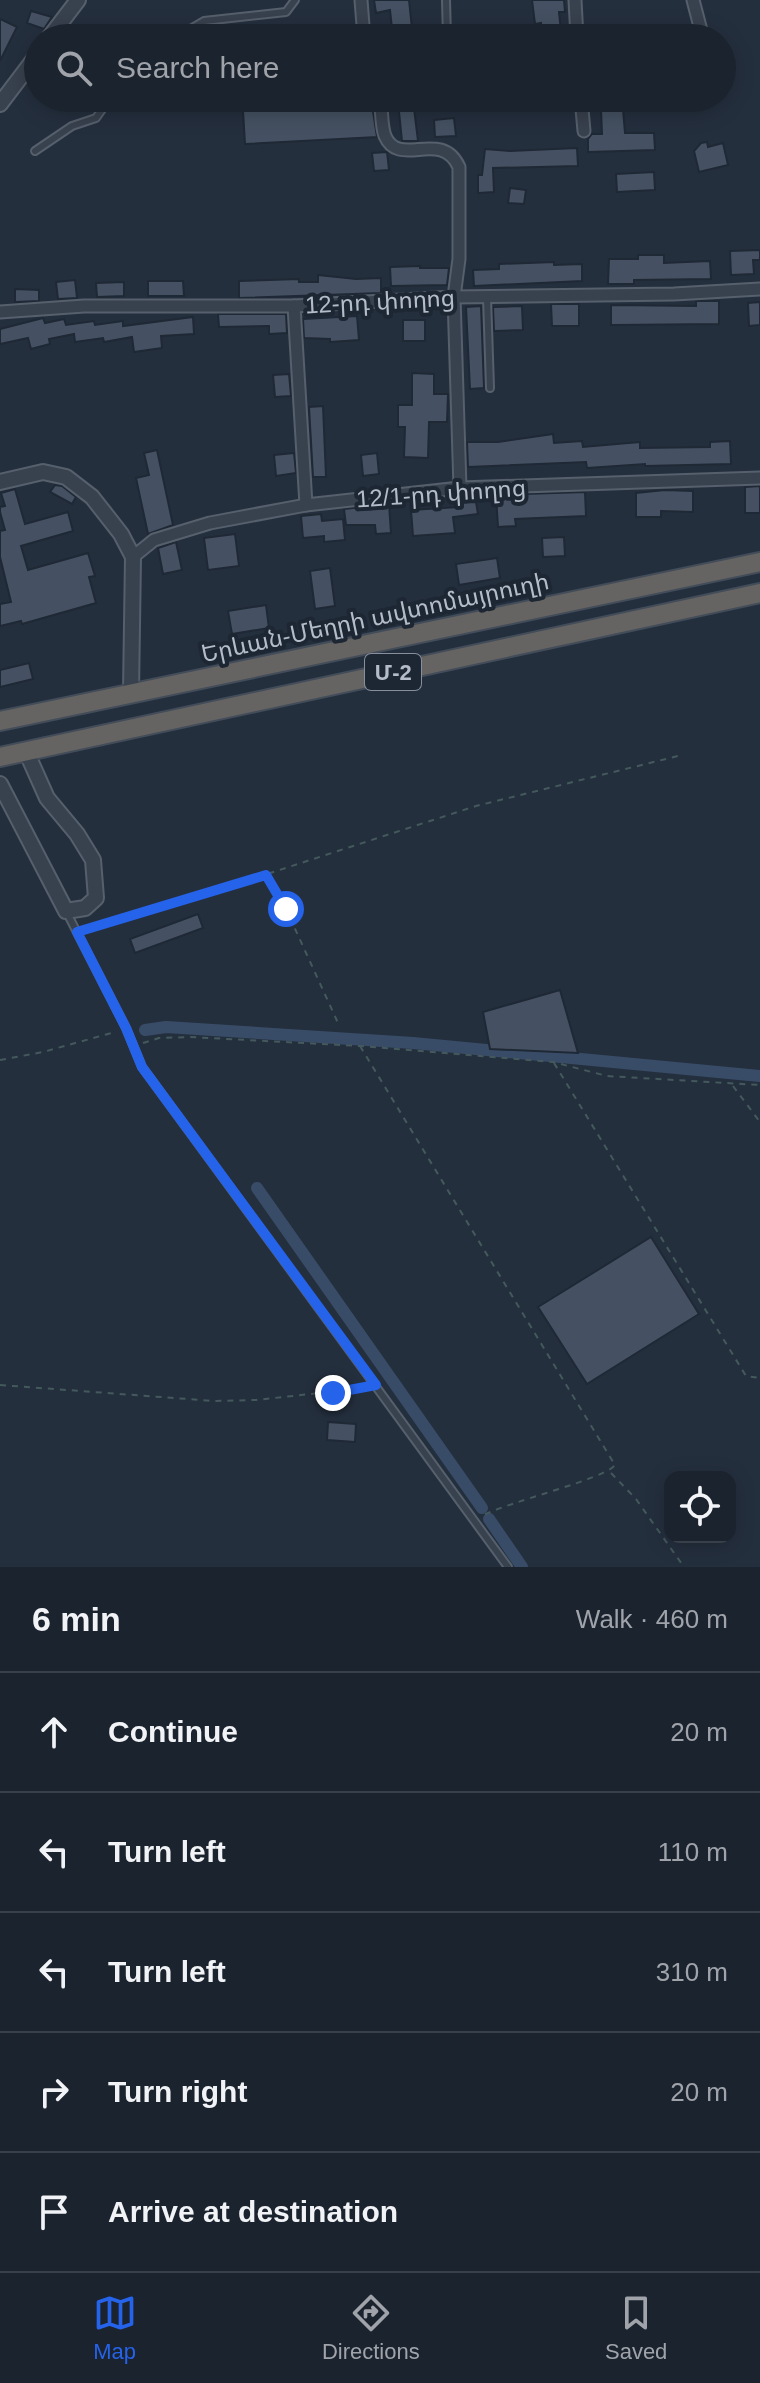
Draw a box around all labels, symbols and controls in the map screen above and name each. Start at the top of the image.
search box [24,24,736,112]
icon: search [52,46,96,90]
text: Search here [116,51,279,84]
street label: 12-րդ փողոց [304,284,456,319]
street label: 12/1-րդ փողոց [355,474,527,513]
street label: Երևան-Մեղրի ավտոմայրուղի [199,567,551,668]
road number: Մ-2 [365,654,421,690]
route start [268,891,304,927]
route end [315,1375,351,1411]
map controls [664,1471,736,1543]
button: locate [664,1471,736,1543]
text: 6 min [32,1600,121,1638]
text: Walk · 460 m [576,1604,728,1634]
icon: ahead [32,1710,76,1754]
text: Continue [108,1715,238,1748]
text: 20 m [670,1717,728,1747]
icon: left [32,1830,76,1874]
text: Turn left [108,1835,226,1868]
text: 110 m [658,1837,728,1867]
icon: left [32,1950,76,1994]
text: Turn left [108,1955,226,1988]
text: 310 m [656,1957,728,1987]
icon: right [32,2070,76,2114]
text: Turn right [108,2075,247,2108]
text: 20 m [670,2077,728,2107]
icon: arrive [32,2190,76,2234]
text: Arrive at destination [108,2195,398,2228]
tab: Map [93,2291,137,2365]
tab: Directions [322,2291,420,2365]
tab: Saved [605,2291,667,2365]

